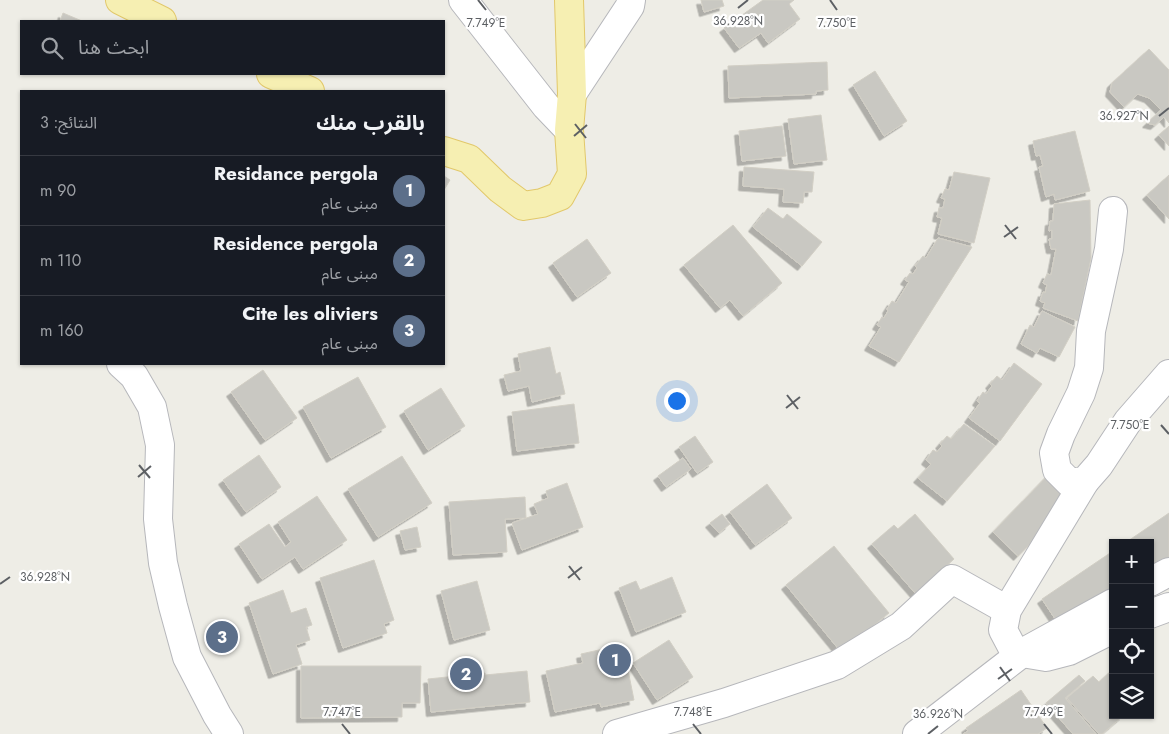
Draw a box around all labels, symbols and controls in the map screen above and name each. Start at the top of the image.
text: 36.928°N [713,12,763,30]
text: 7.749°E [467,14,505,32]
text: 7.750°E [818,14,856,32]
search box [20,20,445,75]
icon: search [38,34,66,62]
text: ابحث هنا [78,34,149,61]
text: 36.927°N [1099,107,1149,125]
text: بالقرب منك [316,108,425,138]
text: النتائج: 3 [40,111,97,134]
text: Residance pergola [214,160,378,187]
text: 90 m [40,179,76,202]
text: 1 [405,179,413,202]
text: مبنى عام [322,192,378,215]
text: Residence pergola [213,230,378,257]
text: 110 m [40,249,81,272]
text: 2 [404,249,414,272]
text: مبنى عام [322,262,378,285]
text: Cite les oliviers [242,300,378,327]
text: 160 m [40,319,83,342]
text: 3 [404,319,414,342]
text: مبنى عام [322,332,378,355]
your location [664,388,690,414]
text: 7.750°E [1111,416,1149,434]
map controls [1109,539,1154,719]
button: + [1109,539,1154,584]
text: 36.928°N [20,568,70,586]
button: − [1109,584,1154,629]
pin: 3 [206,618,238,656]
button: locate [1109,629,1154,674]
pin: 1 [599,641,631,679]
pin: 2 [450,655,482,693]
button: layers [1109,674,1154,719]
text: 7.747°E [323,703,361,721]
text: 7.748°E [674,703,712,721]
text: 7.749°E [1025,703,1063,721]
text: 36.926°N [913,705,963,723]

